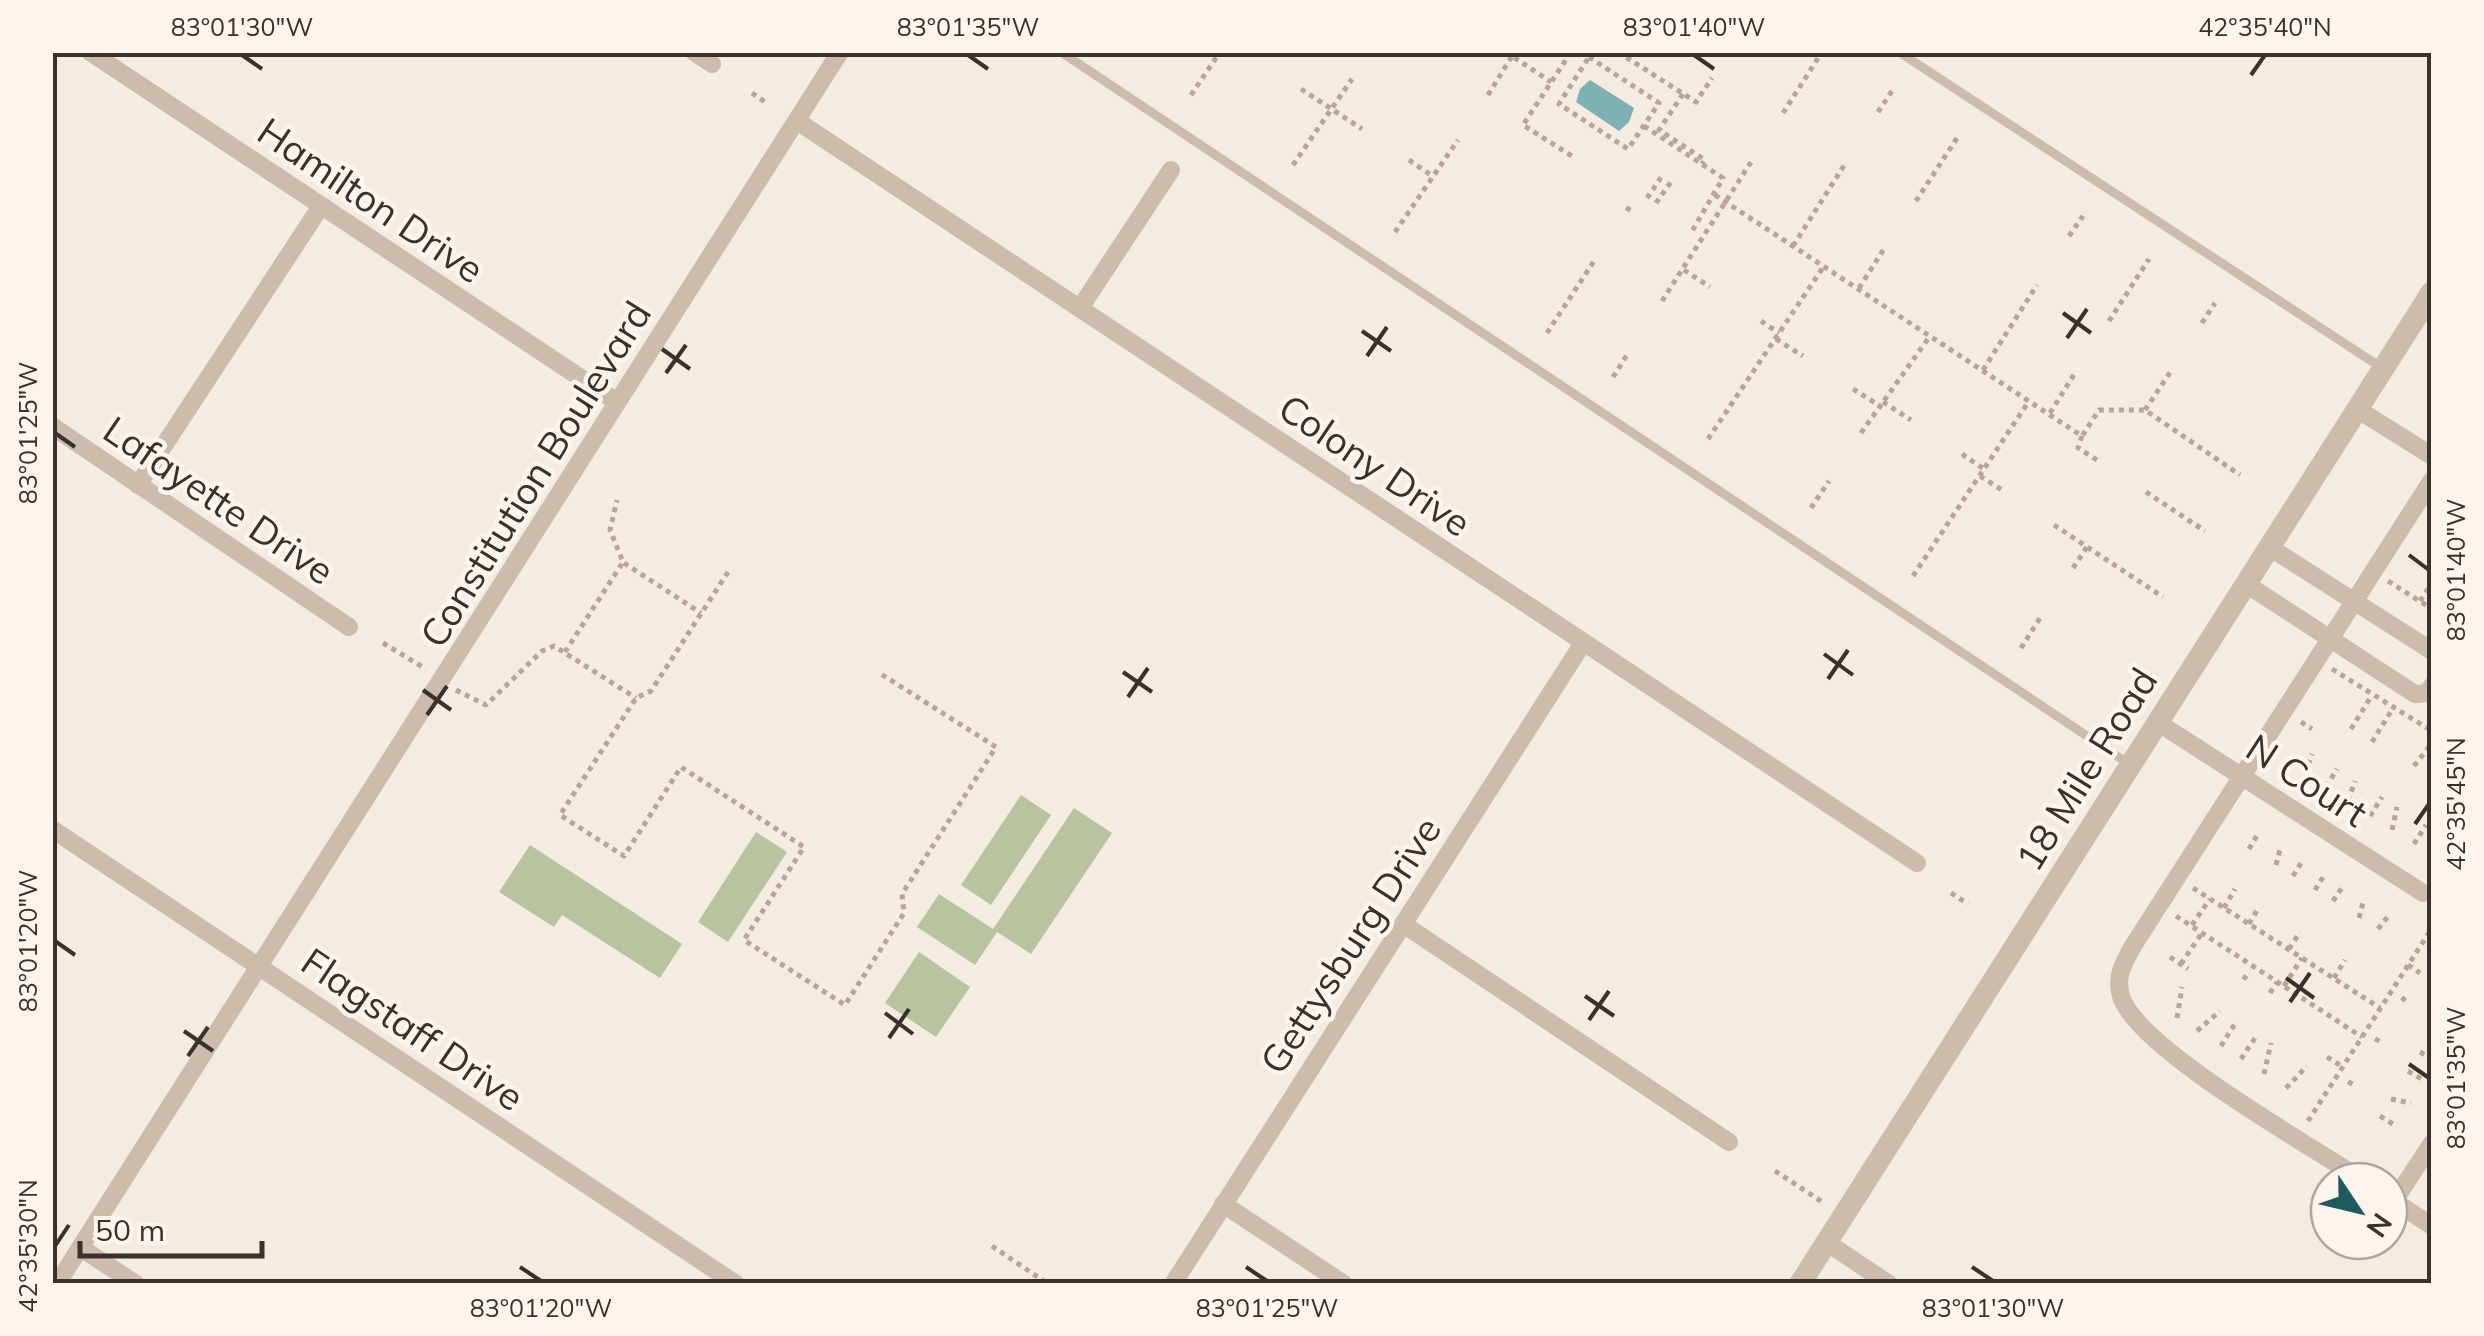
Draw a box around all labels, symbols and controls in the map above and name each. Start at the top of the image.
text: 83°01'30"W [171,11,313,42]
text: 83°01'35"W [897,11,1039,42]
text: 83°01'40"W [1623,11,1765,42]
text: 42°35'40"N [2198,11,2332,42]
street label: Hamilton Drive [249,107,493,293]
street label: Constitution Boulevard [409,292,661,656]
text: 83°01'25"W [12,362,43,504]
street label: Colony Drive [1270,383,1480,547]
street label: Lafayette Drive [95,405,343,595]
text: 83°01'40"W [2440,499,2471,641]
street label: 18 Mile Road [2005,659,2167,879]
street label: N Court [2237,723,2377,837]
text: 42°35'45"N [2440,737,2471,871]
street label: Gettysburg Drive [1249,808,1451,1082]
text: 83°01'20"W [12,870,43,1012]
street label: Flagstaff Drive [293,937,533,1121]
text: 83°01'35"W [2440,1007,2471,1149]
north arrow [2309,1161,2409,1261]
text: 42°35'30"N [12,1179,43,1313]
scale bar [80,1196,262,1258]
text: N [2359,1207,2400,1244]
text: 50 m [95,1211,165,1249]
text: 83°01'20"W [470,1292,612,1323]
text: 83°01'25"W [1196,1292,1338,1323]
text: 83°01'30"W [1922,1292,2064,1323]

